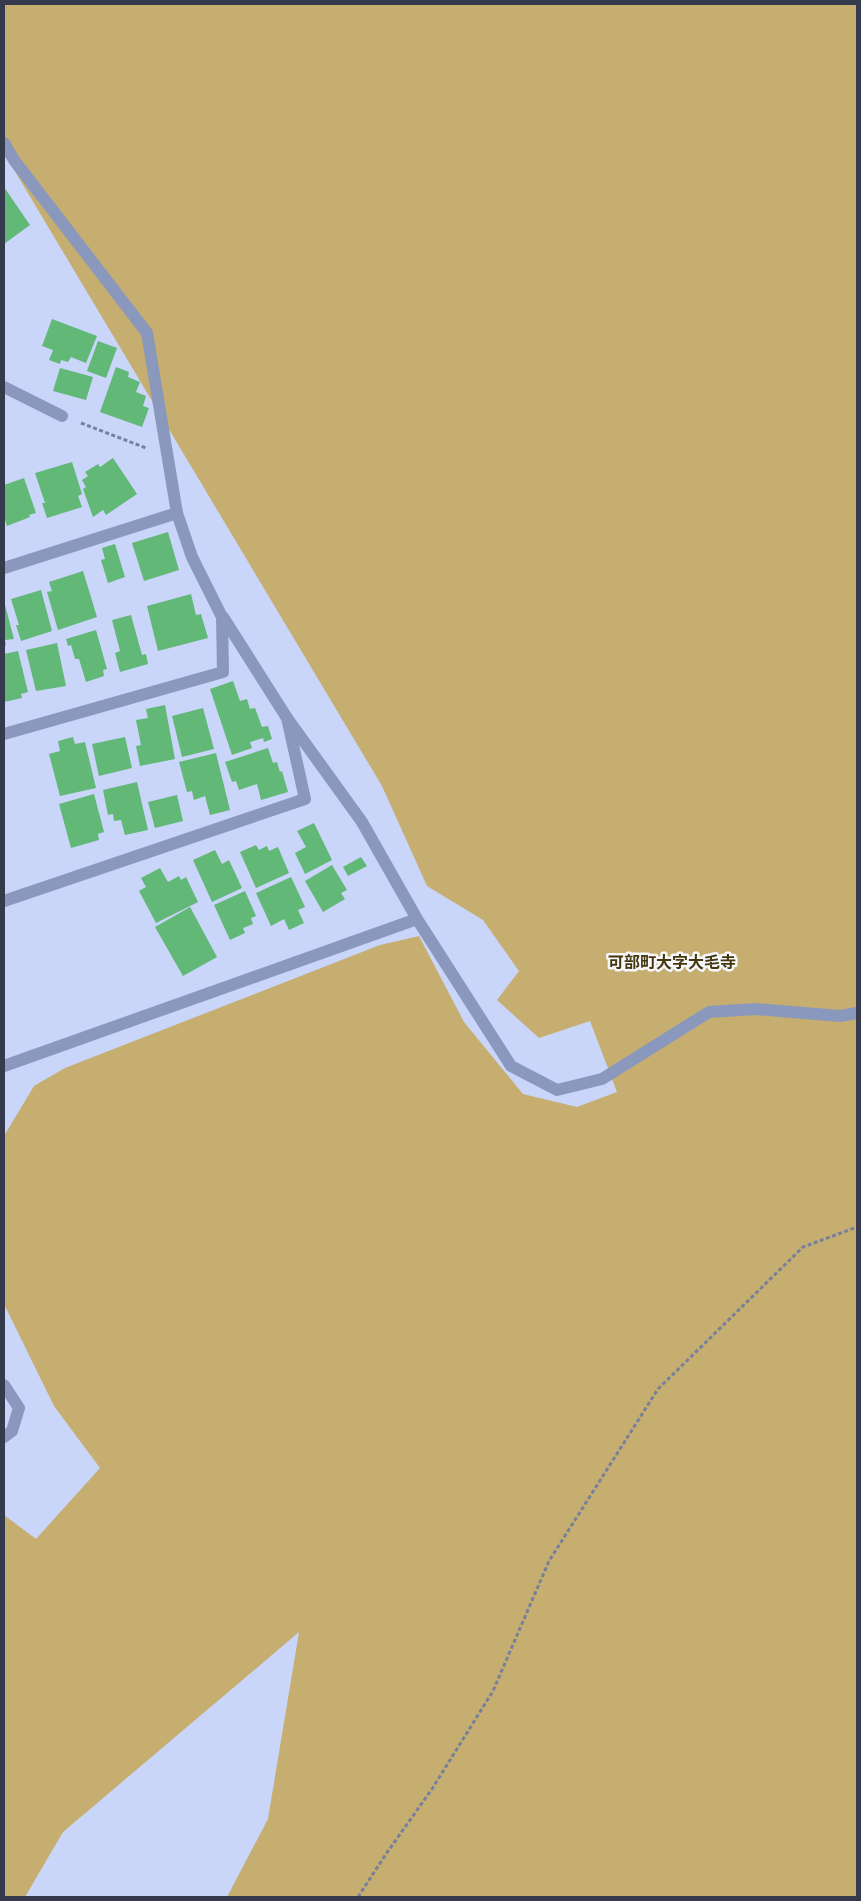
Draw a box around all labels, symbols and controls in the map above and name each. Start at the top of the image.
district label: 可部町大字大毛寺 [608,953,736,973]

